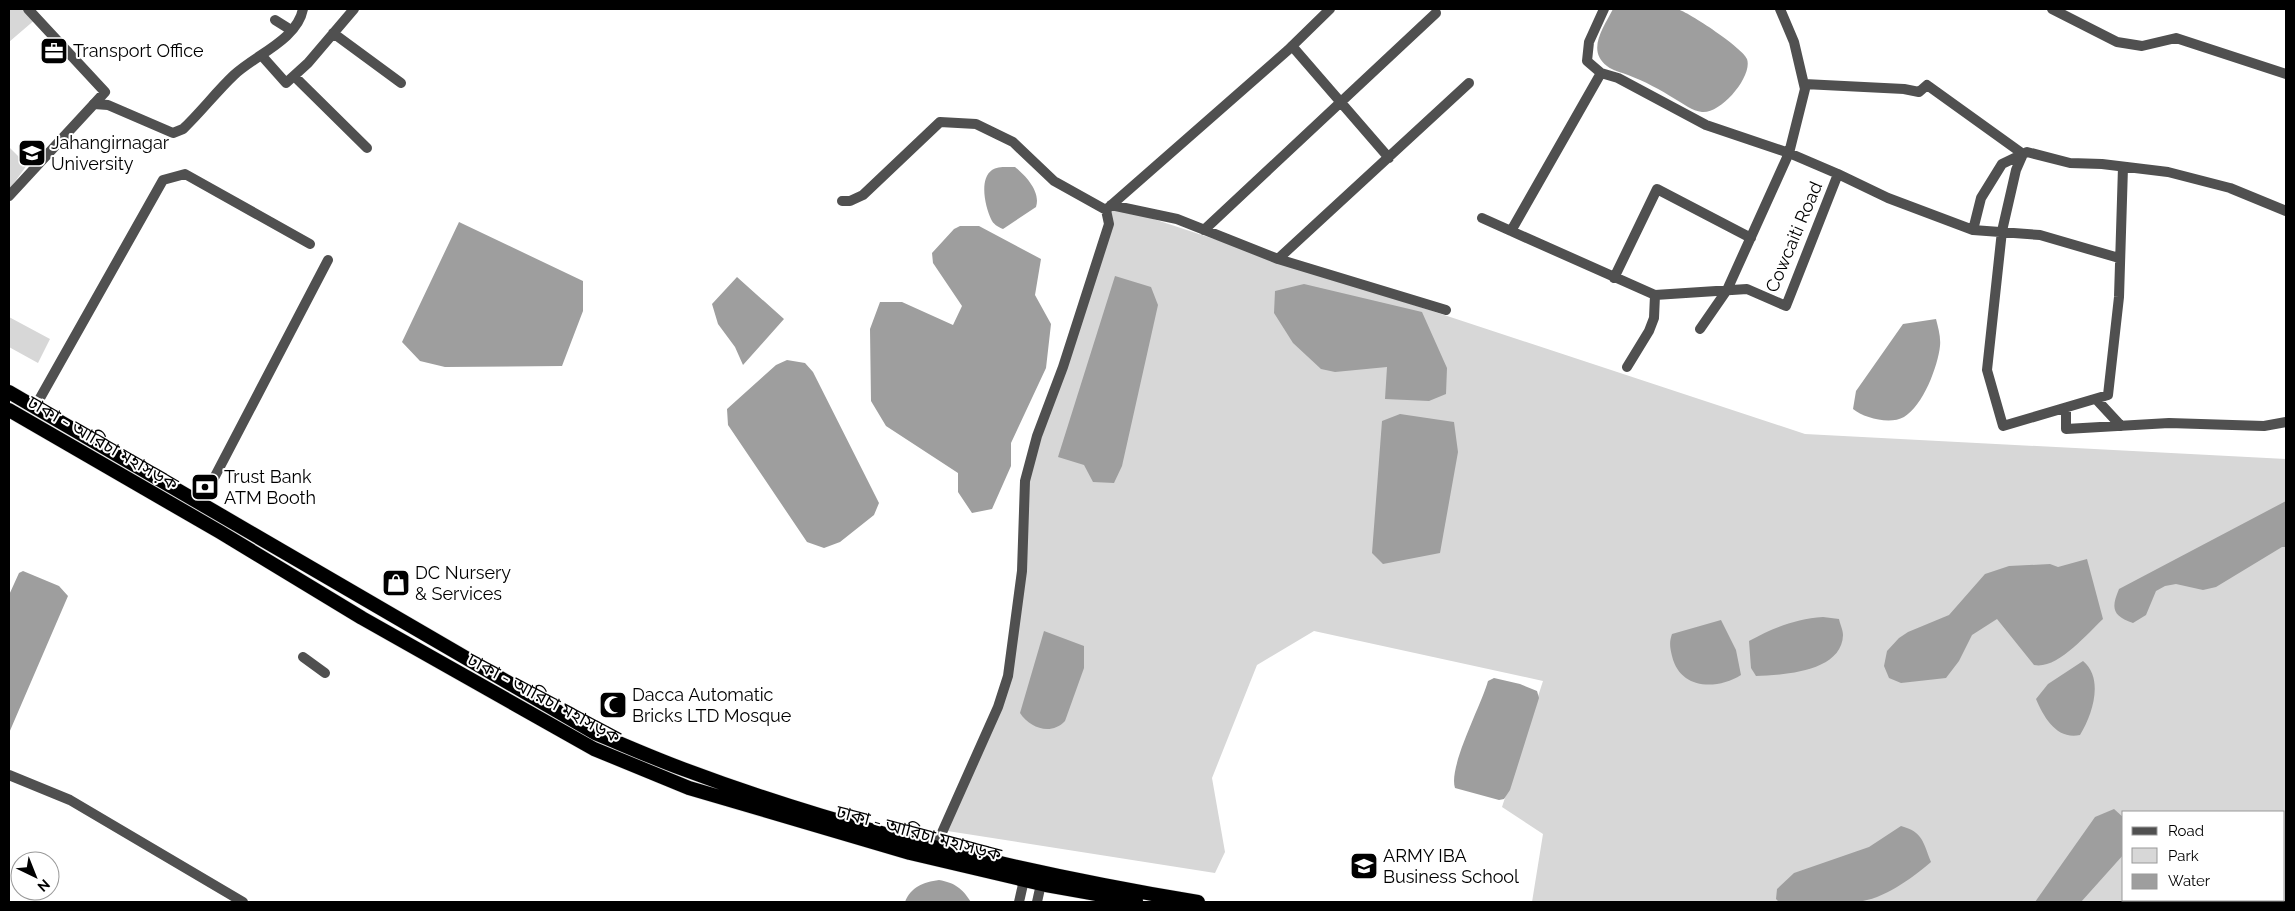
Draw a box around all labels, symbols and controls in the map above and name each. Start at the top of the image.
office icon: Transport Office [39,36,69,66]
place label: Transport Office [73,40,204,61]
place label: Jahangirnagar University [51,132,170,174]
school or university icon: Jahangirnagar University [17,138,47,168]
street label: Cowcaiti Road [1761,178,1826,295]
street label: ঢাকা - আরিচা মহাসড়ক [23,390,183,494]
place label: Trust Bank ATM Booth [224,466,316,508]
bank icon: Trust Bank ATM Booth [190,472,220,502]
place label: DC Nursery & Services [415,562,511,604]
shop icon: DC Nursery & Services [381,568,411,598]
street label: ঢাকা - আরিচা মহাসড়ক [463,648,625,747]
place label: Dacca Automatic Bricks LTD Mosque [632,684,792,726]
mosque icon: Dacca Automatic Bricks LTD Mosque [598,690,628,720]
street label: ঢাকা - আরিচা মহাসড়ক [833,800,1004,865]
legend [2122,811,2285,901]
text: Road [2168,822,2204,840]
place label: ARMY IBA Business School [1383,845,1519,887]
text: Park [2168,847,2199,865]
north arrow [10,851,60,901]
school or university icon: ARMY IBA Business School [1349,851,1379,881]
text: Water [2168,872,2211,890]
text: N [35,876,53,895]

